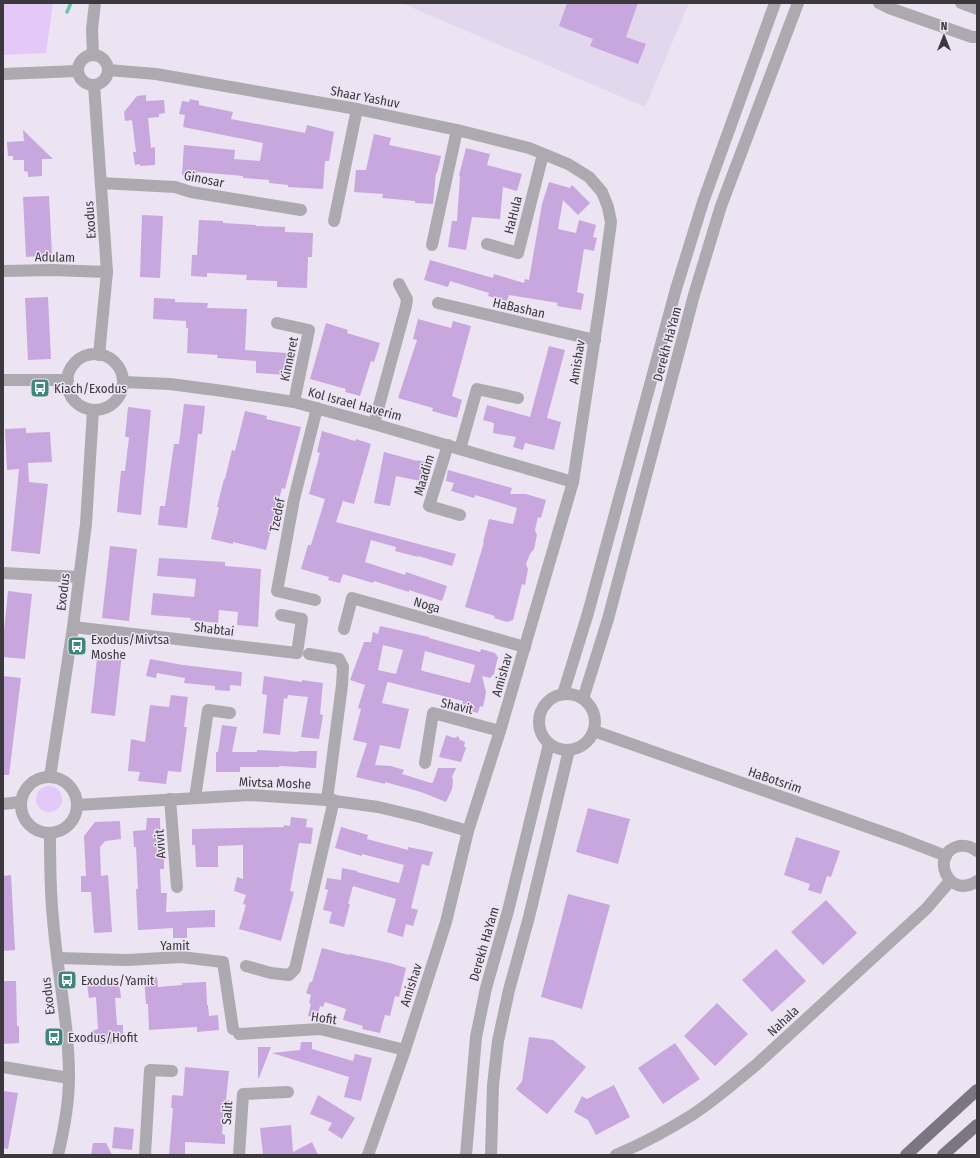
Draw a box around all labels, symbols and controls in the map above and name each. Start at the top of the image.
north arrow [924,16,964,56]
text: N [941,20,947,33]
street label: Shaar Yashuv [329,83,401,111]
street label: Ginosar [183,168,226,190]
street label: HaHula [501,194,525,236]
street label: Exodus [81,200,99,239]
street label: Adulam [35,249,75,265]
street label: HaBashan [491,295,547,321]
street label: Derekh HaYam [650,305,684,383]
street label: Kinneret [277,335,301,383]
street label: Amishav [566,339,588,385]
bus stop icon: Kiach/Exodus [29,377,51,399]
place label: Kiach/Exodus [54,381,127,396]
street label: Kol Israel Haverim [306,384,404,424]
street label: Maadim [411,453,437,497]
street label: Tzedef [266,496,288,533]
street label: Exodus [53,572,73,612]
street label: Noga [412,594,442,616]
street label: Shabtai [193,619,235,639]
place label: Exodus/Mivtsa Moshe [91,632,169,662]
bus stop icon: Exodus/Mivtsa Moshe [66,635,88,657]
street label: Amishav [489,651,515,698]
street label: Shavit [439,695,475,717]
street label: HaBotsrim [746,764,804,796]
street label: Mivtsa Moshe [239,774,311,792]
street label: Avivit [151,828,169,859]
street label: Derekh HaYam [466,905,502,983]
street label: Yamit [160,938,190,953]
street label: Amishav [397,961,425,1008]
bus stop icon: Exodus/Yamit [56,969,78,991]
place label: Exodus/Yamit [81,973,155,988]
street label: Exodus [38,976,58,1016]
street label: Nahala [764,1003,802,1039]
street label: Hofit [310,1009,339,1027]
bus stop icon: Exodus/Hofit [43,1026,65,1048]
place label: Exodus/Hofit [68,1030,138,1045]
street label: Salit [219,1100,235,1125]

